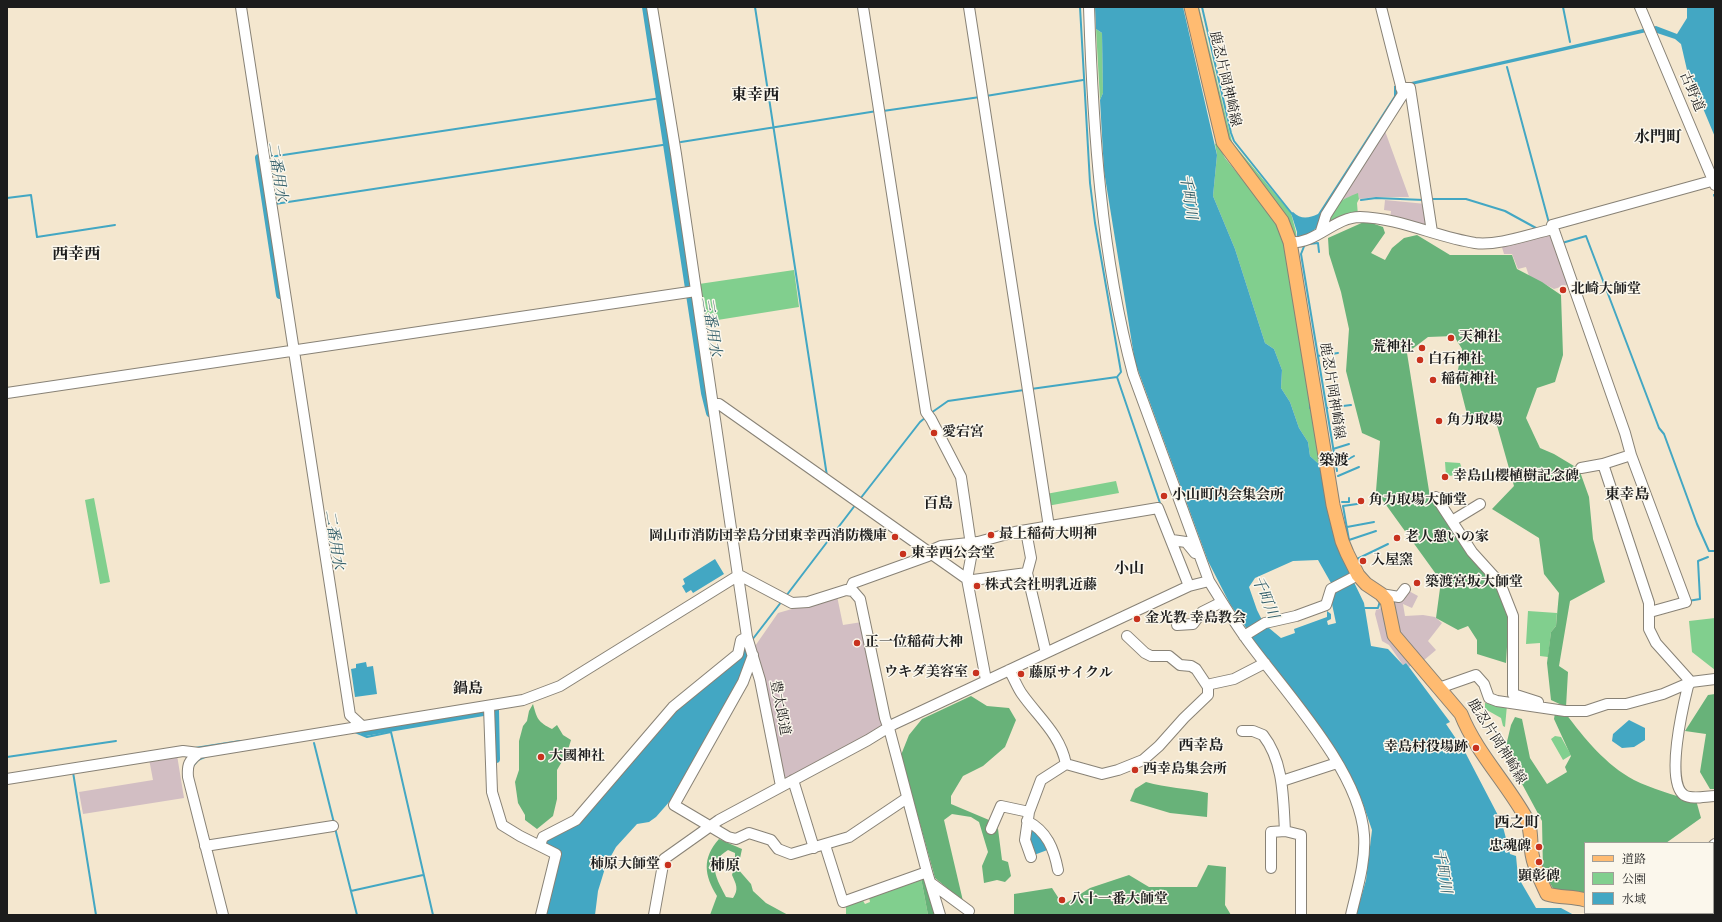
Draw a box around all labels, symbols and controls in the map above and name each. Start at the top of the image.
street label: 鹿忍片岡神崎線 [1205,29,1243,129]
street label: 古野道 [1675,69,1707,115]
district label: 東幸西 [731,87,779,107]
district label: 水門町 [1634,129,1682,149]
water label: 二番用水 [262,141,290,203]
water label: 千町川 [1175,173,1199,221]
district label: 西幸西 [52,246,100,266]
place label: 北崎大師堂 [1571,282,1641,298]
marker: 北崎大師堂 [1558,285,1568,295]
water label: 三番用水 [696,296,724,358]
place label: 天神社 [1459,330,1501,346]
marker: 天神社 [1446,333,1456,343]
place label: 荒神社 [1372,340,1414,356]
street label: 鹿忍片岡神崎線 [1315,341,1347,441]
marker: 荒神社 [1417,343,1427,353]
place label: 白石神社 [1428,352,1484,368]
marker: 白石神社 [1415,355,1425,365]
place label: 稲荷神社 [1441,372,1497,388]
marker: 稲荷神社 [1428,375,1438,385]
place label: 角力取場 [1447,413,1503,429]
marker: 角力取場 [1434,416,1444,426]
place label: 愛宕宮 [942,425,984,441]
marker: 愛宕宮 [929,428,939,438]
district label: 築渡 [1319,453,1349,471]
place label: 幸島山櫻植樹記念碑 [1453,469,1579,485]
marker: 幸島山櫻植樹記念碑 [1440,472,1450,482]
district label: 東幸島 [1605,487,1649,505]
place label: 小山町内会集会所 [1172,488,1284,504]
marker: 小山町内会集会所 [1159,491,1169,501]
place label: 角力取場大師堂 [1369,493,1467,509]
district label: 百島 [923,496,953,514]
marker: 角力取場大師堂 [1356,496,1366,506]
water label: 二番用水 [319,509,347,571]
place label: 最上稲荷大明神 [999,527,1097,543]
place label: 岡山市消防団幸島分団東幸西消防機庫 [649,529,887,545]
marker: 最上稲荷大明神 [986,530,996,540]
place label: 老人憩いの家 [1405,530,1489,546]
marker: 岡山市消防団幸島分団東幸西消防機庫 [890,532,900,542]
marker: 老人憩いの家 [1392,533,1402,543]
place label: 東幸西公会堂 [911,546,995,562]
marker: 東幸西公会堂 [898,549,908,559]
place label: 入屋窯 [1371,553,1413,569]
marker: 入屋窯 [1358,556,1368,566]
district label: 小山 [1114,561,1144,579]
water label: 千町川 [1247,574,1281,622]
place label: 築渡宮坂大師堂 [1425,575,1523,591]
place label: 株式会社明乳近藤 [985,578,1097,594]
marker: 築渡宮坂大師堂 [1412,578,1422,588]
marker: 株式会社明乳近藤 [972,581,982,591]
place label: 金光教 幸島教会 [1145,611,1246,627]
marker: 金光教 幸島教会 [1132,614,1142,624]
place label: 正一位稲荷大神 [865,635,963,651]
marker: 正一位稲荷大神 [852,638,862,648]
place label: ウキダ美容室 [884,665,968,681]
place label: 藤原サイクル [1029,666,1113,682]
marker: ウキダ美容室 [971,668,981,678]
marker: 藤原サイクル [1016,669,1026,679]
street label: 豊太郎道 [765,679,793,737]
district label: 鍋島 [453,681,483,699]
street label: 鹿忍片岡神崎線 [1463,696,1529,788]
district label: 西幸島 [1179,738,1223,756]
place label: 幸島村役場跡 [1384,740,1468,756]
marker: 幸島村役場跡 [1471,743,1481,753]
place label: 大國神社 [549,749,605,765]
marker: 大國神社 [536,752,546,762]
place label: 西幸島集会所 [1143,762,1227,778]
marker: 西幸島集会所 [1130,765,1140,775]
district label: 西之町 [1495,815,1539,833]
place label: 忠魂碑 [1489,839,1531,855]
marker: 忠魂碑 [1534,842,1544,852]
legend [1584,842,1714,914]
water label: 千町川 [1428,847,1454,895]
text: 道路 [1622,852,1646,867]
place label: 柿原大師堂 [590,857,660,873]
marker: 顕彰碑 [1534,857,1544,867]
district label: 柿原 [710,858,740,876]
marker: 柿原大師堂 [663,860,673,870]
place label: 顕彰碑 [1518,869,1560,885]
text: 公園 [1622,872,1646,887]
place label: 八十一番大師堂 [1070,892,1168,908]
text: 水域 [1622,892,1646,907]
marker: 八十一番大師堂 [1057,895,1067,905]

